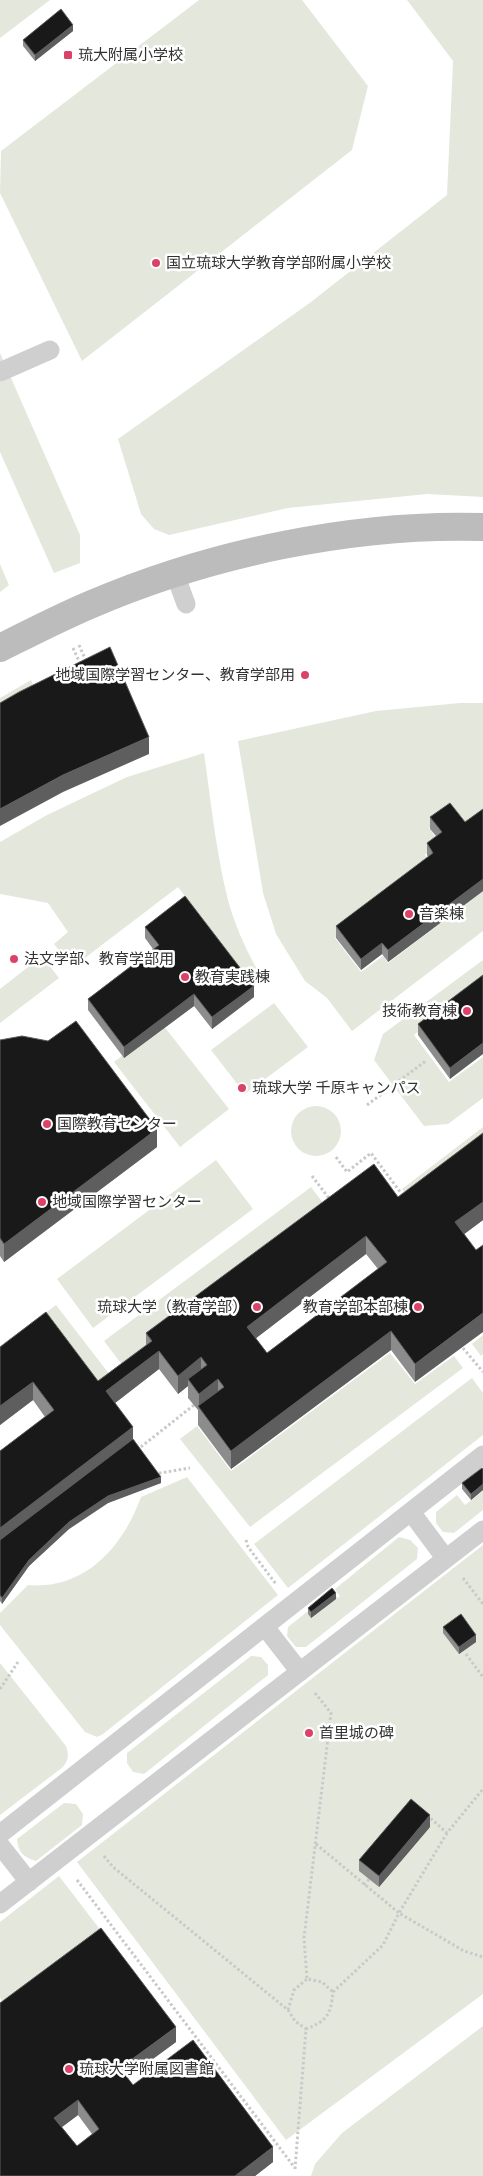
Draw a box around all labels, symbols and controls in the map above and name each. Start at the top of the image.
place label: 琉大附属小学校 [78,45,183,64]
marker: 琉大附属小学校 [62,49,74,61]
place label: 国立琉球大学教育学部附属小学校 [166,253,391,272]
marker: 国立琉球大学教育学部附属小学校 [150,257,162,269]
place label: 地域国際学習センター、教育学部用 [55,665,295,684]
marker: 地域国際学習センター、教育学部用 [299,669,311,681]
place label: 音楽棟 [419,904,464,923]
marker: 音楽棟 [403,908,415,920]
place label: 法文学部、教育学部用 [24,949,174,968]
marker: 法文学部、教育学部用 [8,953,20,965]
place label: 教育実践棟 [195,967,270,986]
marker: 教育実践棟 [179,971,191,983]
place label: 技術教育棟 [382,1001,457,1020]
marker: 技術教育棟 [461,1005,473,1017]
place label: 琉球大学 千原キャンパス [252,1078,421,1097]
marker: 琉球大学 千原キャンパス [236,1082,248,1094]
place label: 国際教育センター [57,1114,177,1133]
marker: 国際教育センター [41,1118,53,1130]
place label: 地域国際学習センター [52,1192,202,1211]
marker: 地域国際学習センター [36,1196,48,1208]
place label: 琉球大学（教育学部） [97,1297,247,1316]
place label: 教育学部本部棟 [303,1297,408,1316]
marker: 琉球大学（教育学部） [251,1301,263,1313]
marker: 教育学部本部棟 [412,1301,424,1313]
place label: 首里城の碑 [319,1723,394,1742]
marker: 首里城の碑 [303,1727,315,1739]
place label: 琉球大学附属図書館 [79,2059,214,2078]
marker: 琉球大学附属図書館 [63,2063,75,2075]

